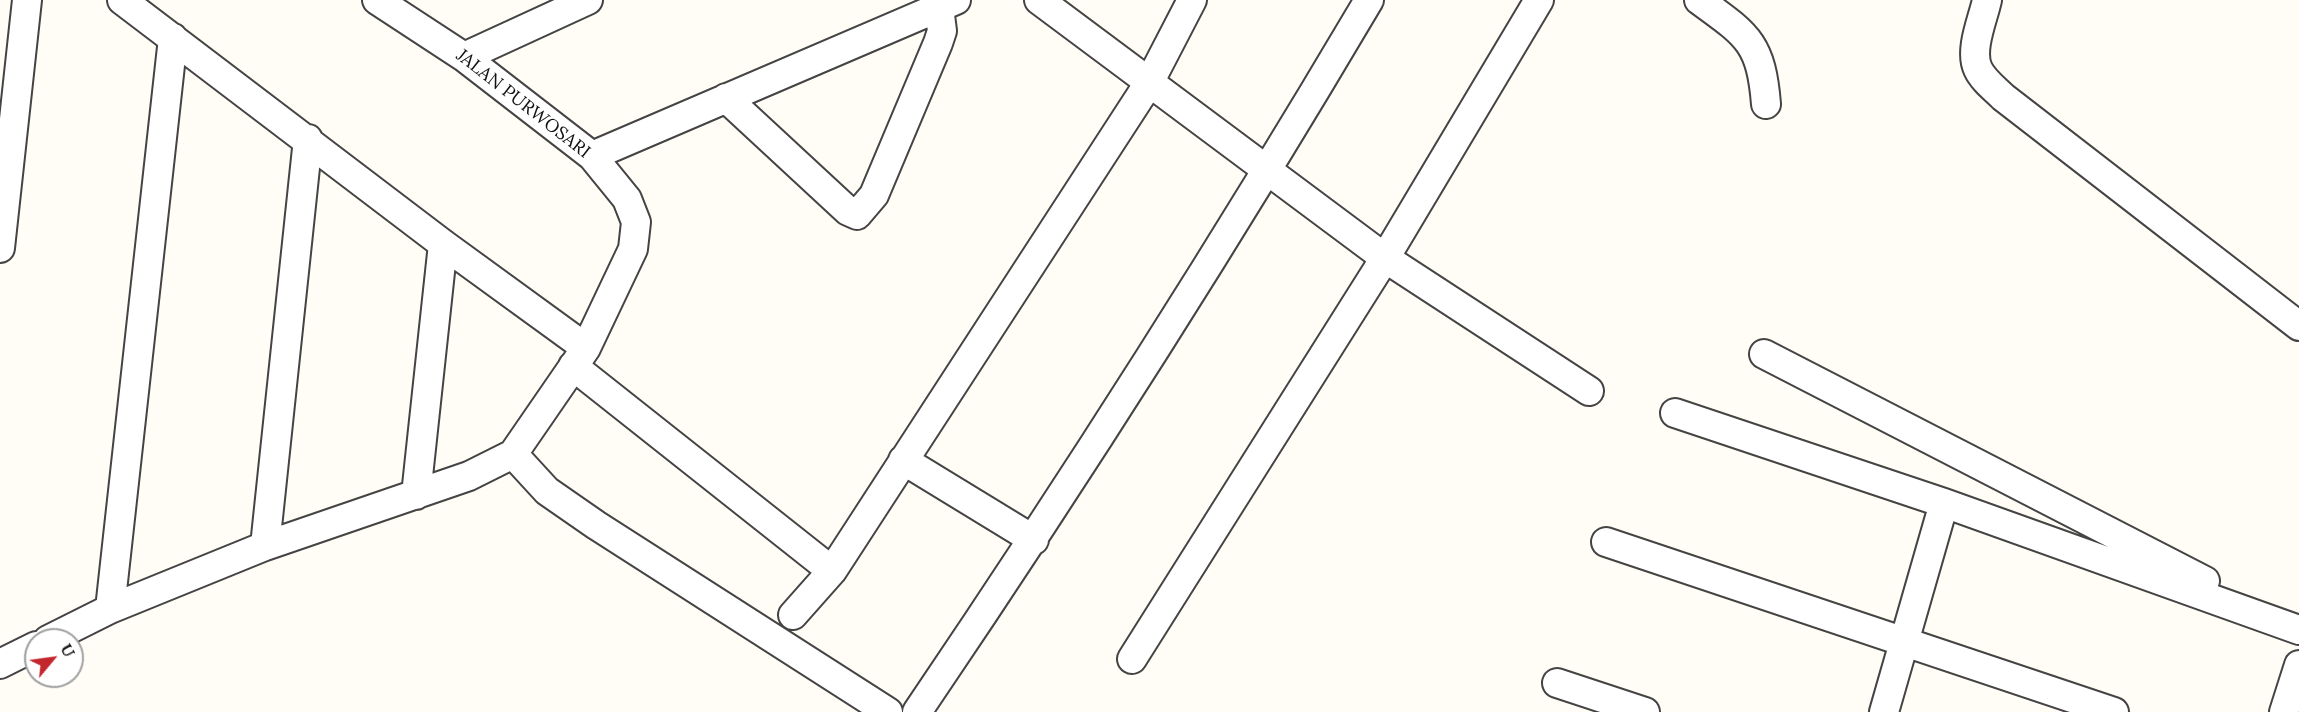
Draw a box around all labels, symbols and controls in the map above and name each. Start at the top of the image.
street label: JALAN PURWOSARI [452,45,594,163]
north arrow [24,628,84,688]
text: U [56,640,80,660]

